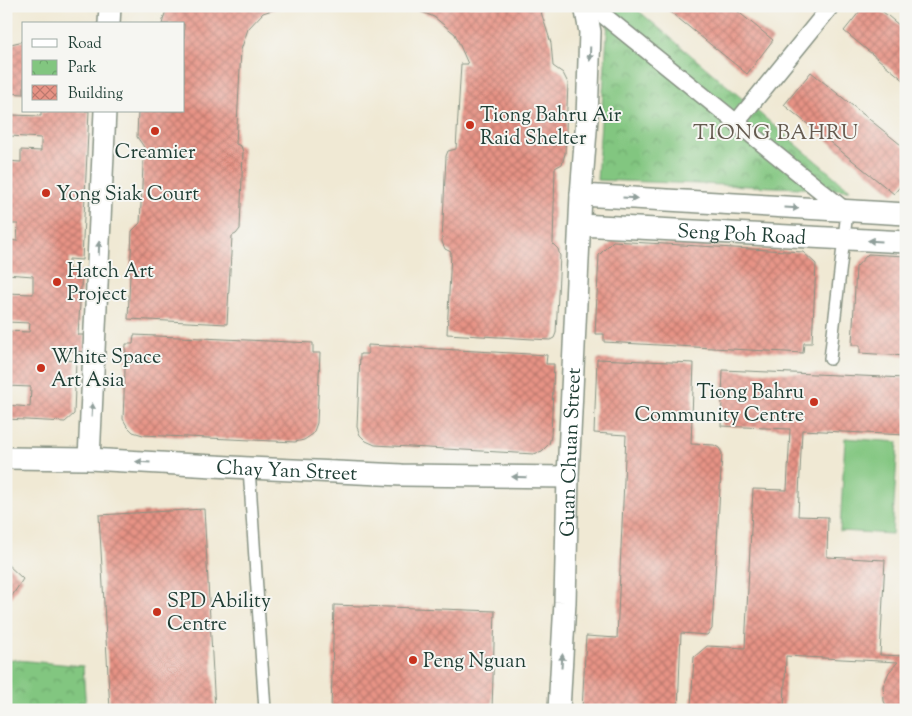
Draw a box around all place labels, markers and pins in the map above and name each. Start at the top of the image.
place label: Tiong Bahru Air Raid Shelter [480,102,622,154]
marker: Tiong Bahru Air Raid Shelter [464,119,476,131]
marker: Creamier [149,125,161,137]
place label: Creamier [115,139,196,168]
place label: Yong Siak Court [56,181,199,210]
marker: Yong Siak Court [40,187,52,199]
place label: Hatch Art Project [67,258,154,310]
marker: Hatch Art Project [51,276,63,288]
place label: White Space Art Asia [51,344,161,396]
marker: White Space Art Asia [35,362,47,374]
place label: Tiong Bahru Community Centre [634,379,804,431]
marker: Tiong Bahru Community Centre [808,396,820,408]
place label: SPD Ability Centre [167,588,271,640]
marker: SPD Ability Centre [151,606,163,618]
place label: Peng Nguan [423,648,527,677]
marker: Peng Nguan [407,654,419,666]

